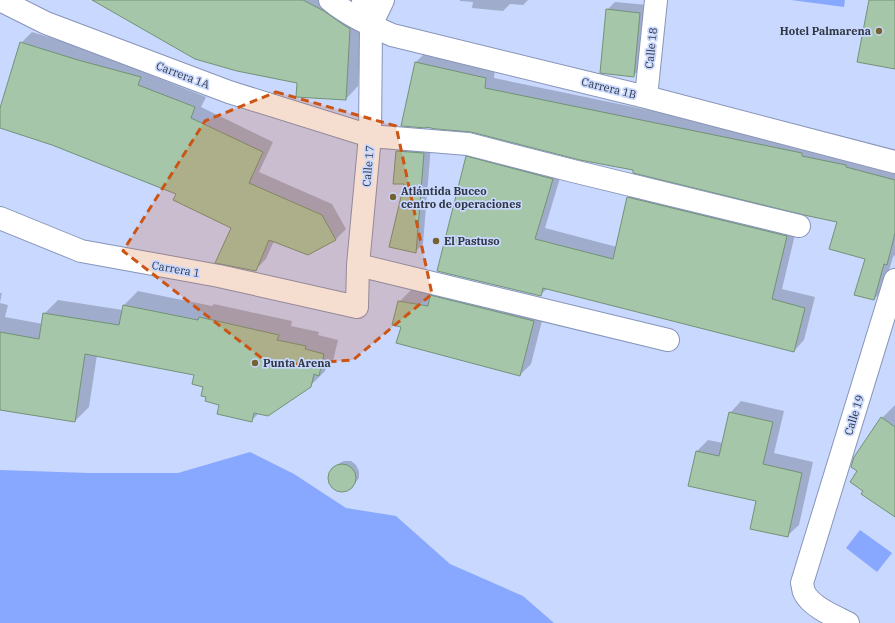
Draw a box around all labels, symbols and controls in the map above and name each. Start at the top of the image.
place label: Hotel Palmarena [780,24,871,38]
marker: Hotel Palmarena [874,26,884,36]
street label: Calle 18 [642,27,660,69]
street label: Carrera 1A [154,58,212,92]
street label: Carrera 1B [580,74,638,102]
street label: Calle 17 [359,145,377,187]
place label: Atlántida Buceo centro de operaciones [401,184,521,211]
marker: Atlántida Buceo centro de operaciones [388,192,398,202]
place label: El Pastuso [444,234,500,248]
marker: El Pastuso [431,236,441,246]
street label: Carrera 1 [151,258,201,280]
place label: Punta Arena [263,356,331,370]
marker: Punta Arena [250,358,260,368]
street label: Calle 19 [841,393,867,437]

